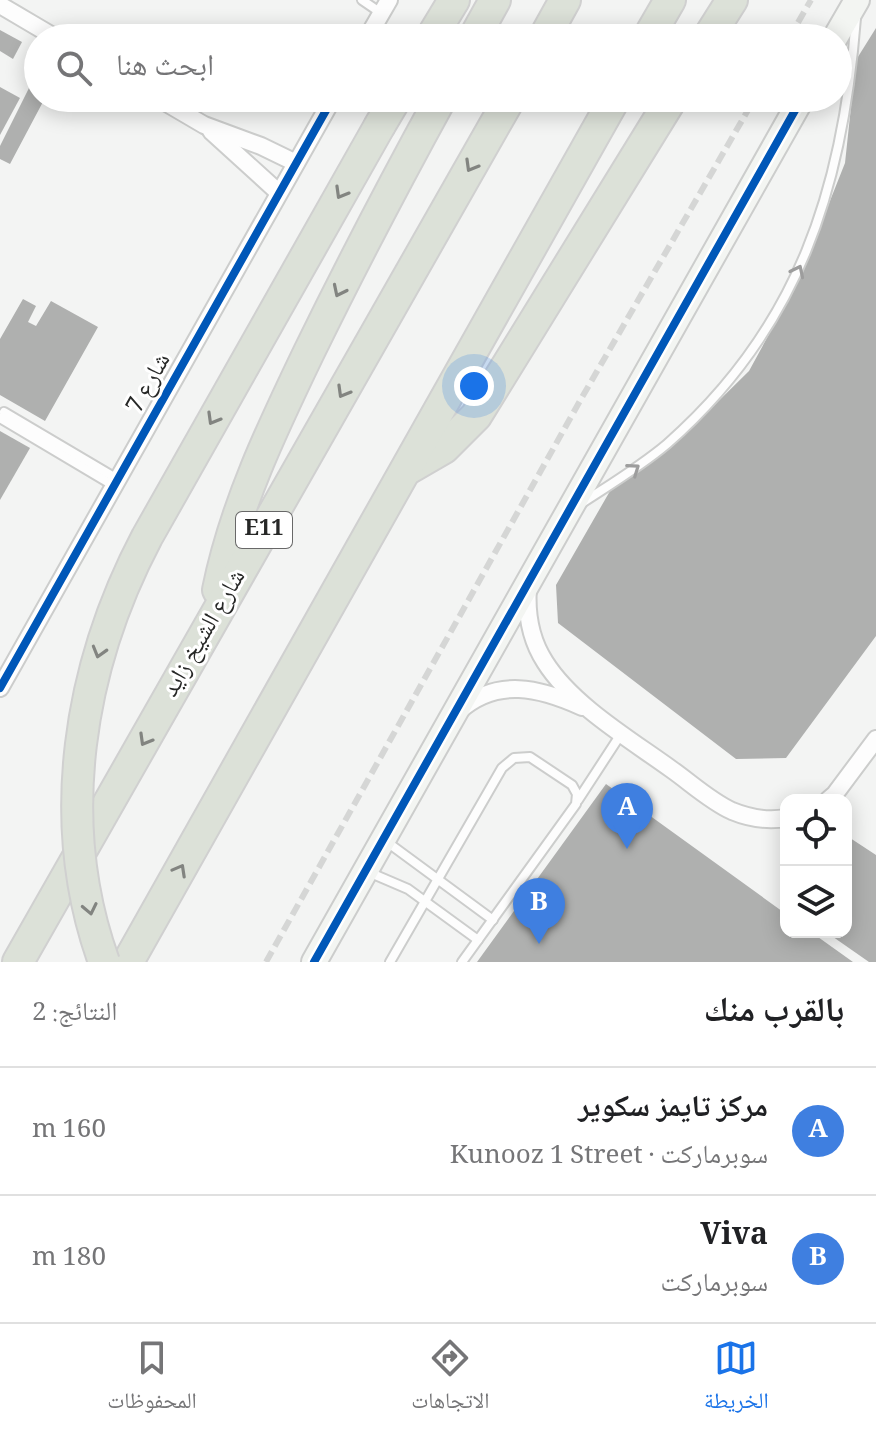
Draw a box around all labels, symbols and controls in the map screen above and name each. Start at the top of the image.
search box [24,24,852,112]
text: ابحث هنا [116,43,214,94]
icon: search [52,46,96,90]
one-way arrow [465,157,481,172]
one-way arrow [335,184,351,199]
one-way arrow [788,265,804,280]
one-way arrow [333,282,349,297]
street label: شارع 7 [116,346,184,422]
your location [454,366,494,406]
one-way arrow [337,383,353,398]
one-way arrow [207,411,223,425]
one-way arrow [625,464,639,479]
road number: E11 [236,512,292,548]
street label: شارع الشيخ زايد [152,562,258,706]
one-way arrow [92,645,108,659]
one-way arrow [139,731,155,745]
pin: A [601,783,653,849]
map controls [780,794,852,938]
button: locate [780,794,852,866]
one-way arrow [170,864,186,878]
button: layers [780,866,852,938]
pin: B [513,878,565,944]
one-way arrow [81,902,98,916]
text: بالقرب منك [704,985,844,1043]
text: النتائج: 2 [32,992,117,1036]
text: مركز تايمز سكوير [578,1084,768,1135]
text: 160 m [32,1109,106,1153]
text: A [808,1109,828,1153]
text: سوبرماركت · Kunooz 1 Street [450,1135,768,1179]
text: Viva [700,1212,768,1263]
text: 180 m [32,1237,106,1281]
text: B [809,1237,827,1281]
text: سوبرماركت [661,1263,768,1307]
tab: المحفوظات [107,1336,197,1422]
tab: الاتجاهات [411,1336,489,1422]
tab: الخريطة [704,1336,769,1422]

